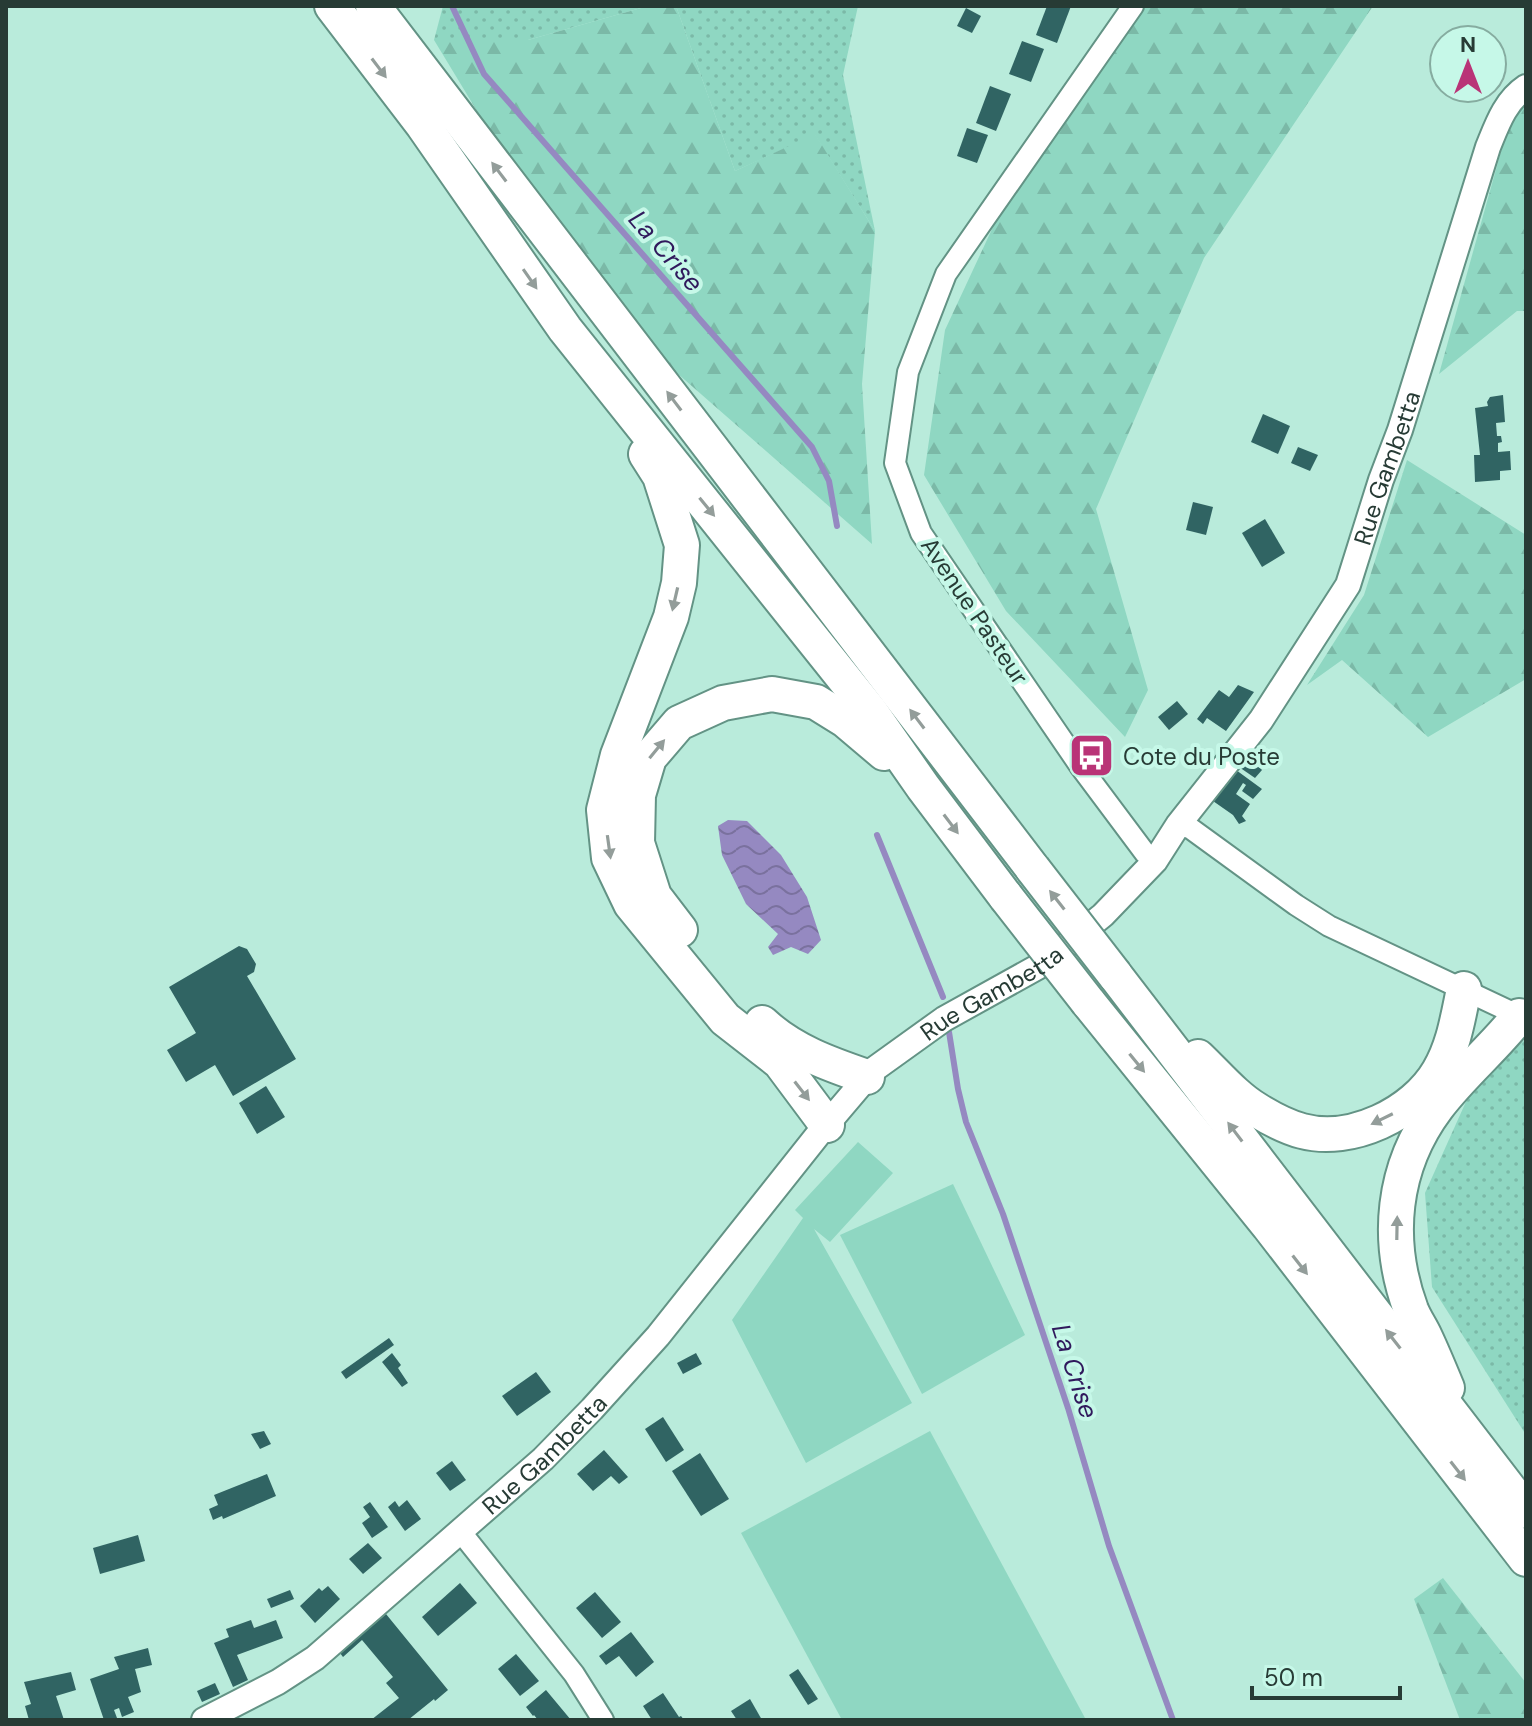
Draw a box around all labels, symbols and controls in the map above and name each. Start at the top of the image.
north arrow [1428,24,1508,104]
text: N [1460,30,1476,59]
one-way arrow [371,58,387,78]
one-way arrow [492,162,508,182]
water label: La Crise [621,203,711,299]
one-way arrow [522,269,537,290]
street label: Rue Gambetta [1346,387,1427,549]
one-way arrow [667,391,683,411]
one-way arrow [698,497,715,517]
street label: Avenue Pasteur [914,531,1036,691]
one-way arrow [668,587,681,612]
one-way arrow [910,709,926,729]
bus stop icon: Cote du Poste [1068,732,1116,780]
one-way arrow [649,738,666,759]
place label: Cote du Poste [1123,741,1280,772]
one-way arrow [942,814,958,834]
one-way arrow [603,835,616,860]
one-way arrow [1049,890,1065,910]
street label: Rue Gambetta [914,938,1069,1047]
one-way arrow [1128,1052,1145,1072]
one-way arrow [793,1081,809,1101]
one-way arrow [1371,1112,1394,1126]
one-way arrow [1227,1122,1243,1143]
one-way arrow [1390,1215,1403,1241]
one-way arrow [1291,1255,1307,1275]
water label: La Crise [1044,1319,1106,1423]
one-way arrow [1385,1329,1402,1349]
street label: Rue Gambetta [475,1388,613,1521]
one-way arrow [1450,1461,1466,1481]
scale bar [1252,1650,1400,1700]
text: 50 m [1264,1662,1323,1693]

